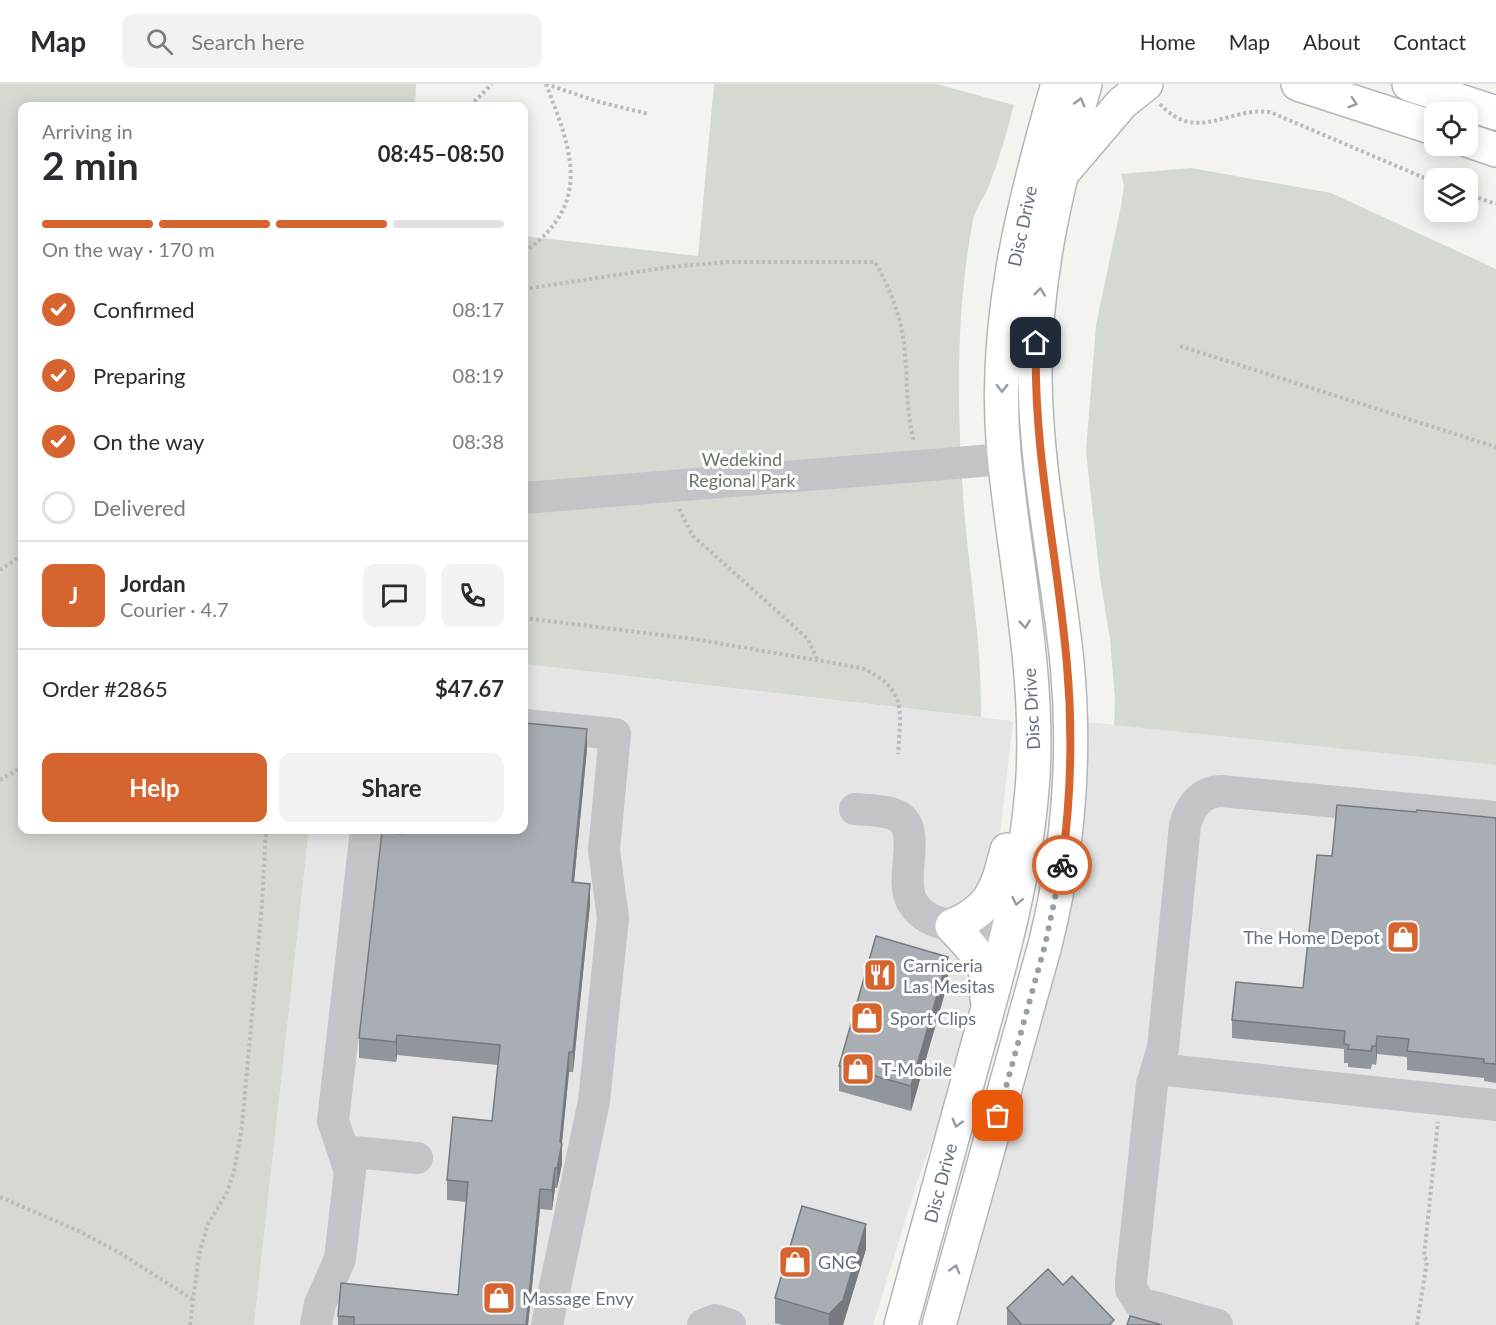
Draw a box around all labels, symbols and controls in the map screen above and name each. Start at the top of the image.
search box [122,14,542,68]
text: Map [30,24,86,58]
icon: search [143,25,176,58]
text: Search here [191,28,305,55]
text: Home [1140,29,1196,54]
text: Map [1229,29,1270,54]
text: About [1303,29,1360,54]
text: Contact [1393,29,1466,54]
one-way arrow [1347,95,1358,108]
one-way arrow [1073,97,1085,108]
map controls [1424,102,1478,222]
button: locate [1424,102,1478,156]
text: Arriving in [42,119,133,143]
text: 08:45–08:50 [378,140,504,167]
text: 2 min [42,142,139,188]
button: layers [1424,168,1478,222]
street label: Disc Drive [1003,184,1041,268]
text: On the way · 170 m [42,237,215,261]
one-way arrow [1033,288,1046,297]
icon: check [42,293,75,326]
text: Confirmed [93,296,195,323]
text: 08:17 [453,297,504,321]
pin [1010,317,1061,368]
icon: home [1019,326,1052,359]
icon: check [42,359,75,392]
text: Preparing [93,362,185,389]
text: 08:19 [453,363,504,387]
one-way arrow [996,384,1008,393]
icon: check [42,425,75,458]
text: On the way [93,428,204,455]
text: 08:38 [453,429,504,453]
park label: Wedekind Regional Park [688,448,796,491]
text: Delivered [93,494,186,521]
button: chat [363,564,426,627]
button: phone [441,564,504,627]
text: Jordan [120,570,186,597]
text: J [69,582,78,609]
text: Courier · 4.7 [120,597,229,621]
one-way arrow [1018,619,1031,628]
street label: Disc Drive [1018,668,1044,750]
text: Order #2865 [42,675,168,702]
text: $47.67 [435,675,504,702]
button: Help [42,753,267,822]
button: Share [279,753,504,822]
courier [1032,835,1092,895]
icon: bike [1046,849,1079,882]
one-way arrow [1011,896,1024,906]
shop icon: The Home Depot [1385,919,1421,955]
place label: The Home Depot [1243,926,1381,948]
place label: Carniceria Las Mesitas [903,954,995,997]
restaurant icon: Carniceria Las Mesitas [862,957,898,993]
shop icon: Sport Clips [849,1000,885,1036]
place label: Sport Clips [890,1007,976,1029]
shop icon: T-Mobile [840,1051,876,1087]
place label: T-Mobile [881,1058,952,1080]
pin [972,1090,1023,1141]
icon: bag [981,1099,1014,1132]
one-way arrow [952,1117,964,1128]
street label: Disc Drive [919,1141,961,1225]
shop icon: GNC [777,1244,813,1280]
place label: GNC [818,1251,857,1273]
one-way arrow [948,1264,960,1275]
shop icon: Massage Envy [481,1280,517,1316]
place label: Massage Envy [522,1287,635,1309]

